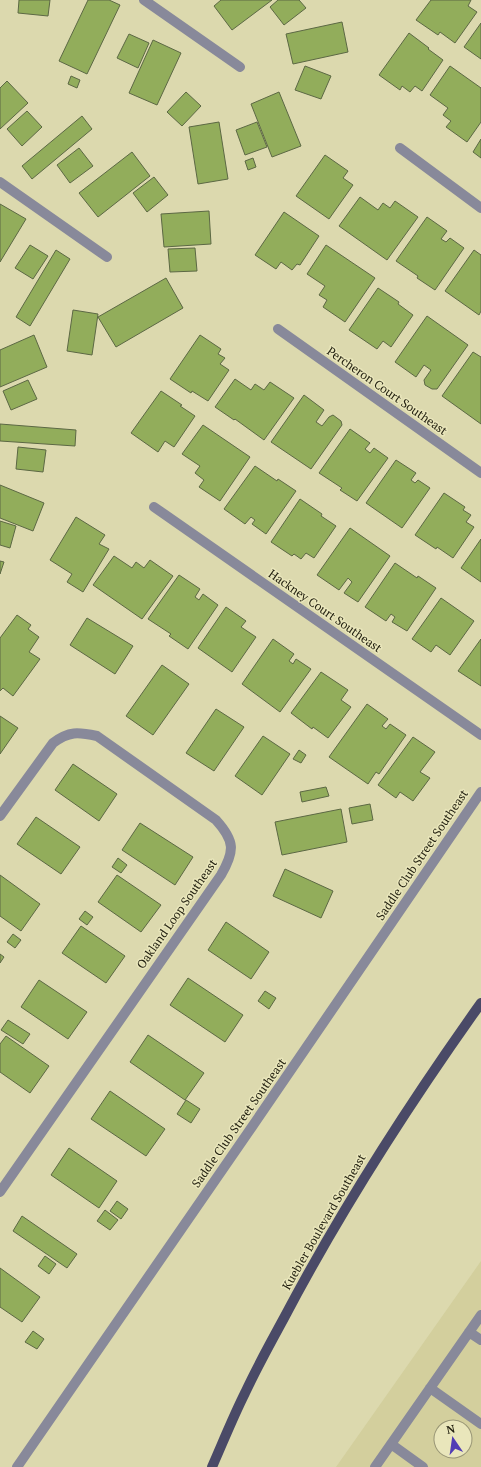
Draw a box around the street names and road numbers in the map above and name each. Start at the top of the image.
street label: Percheron Court Southeast [324,343,451,438]
street label: Hackney Court Southeast [266,566,385,656]
street label: Saddle Club Street Southeast [372,786,471,923]
street label: Oakland Loop Southeast [133,856,220,971]
street label: Saddle Club Street Southeast [188,1055,289,1190]
street label: Kuebler Boulevard Southeast [279,1151,369,1292]

